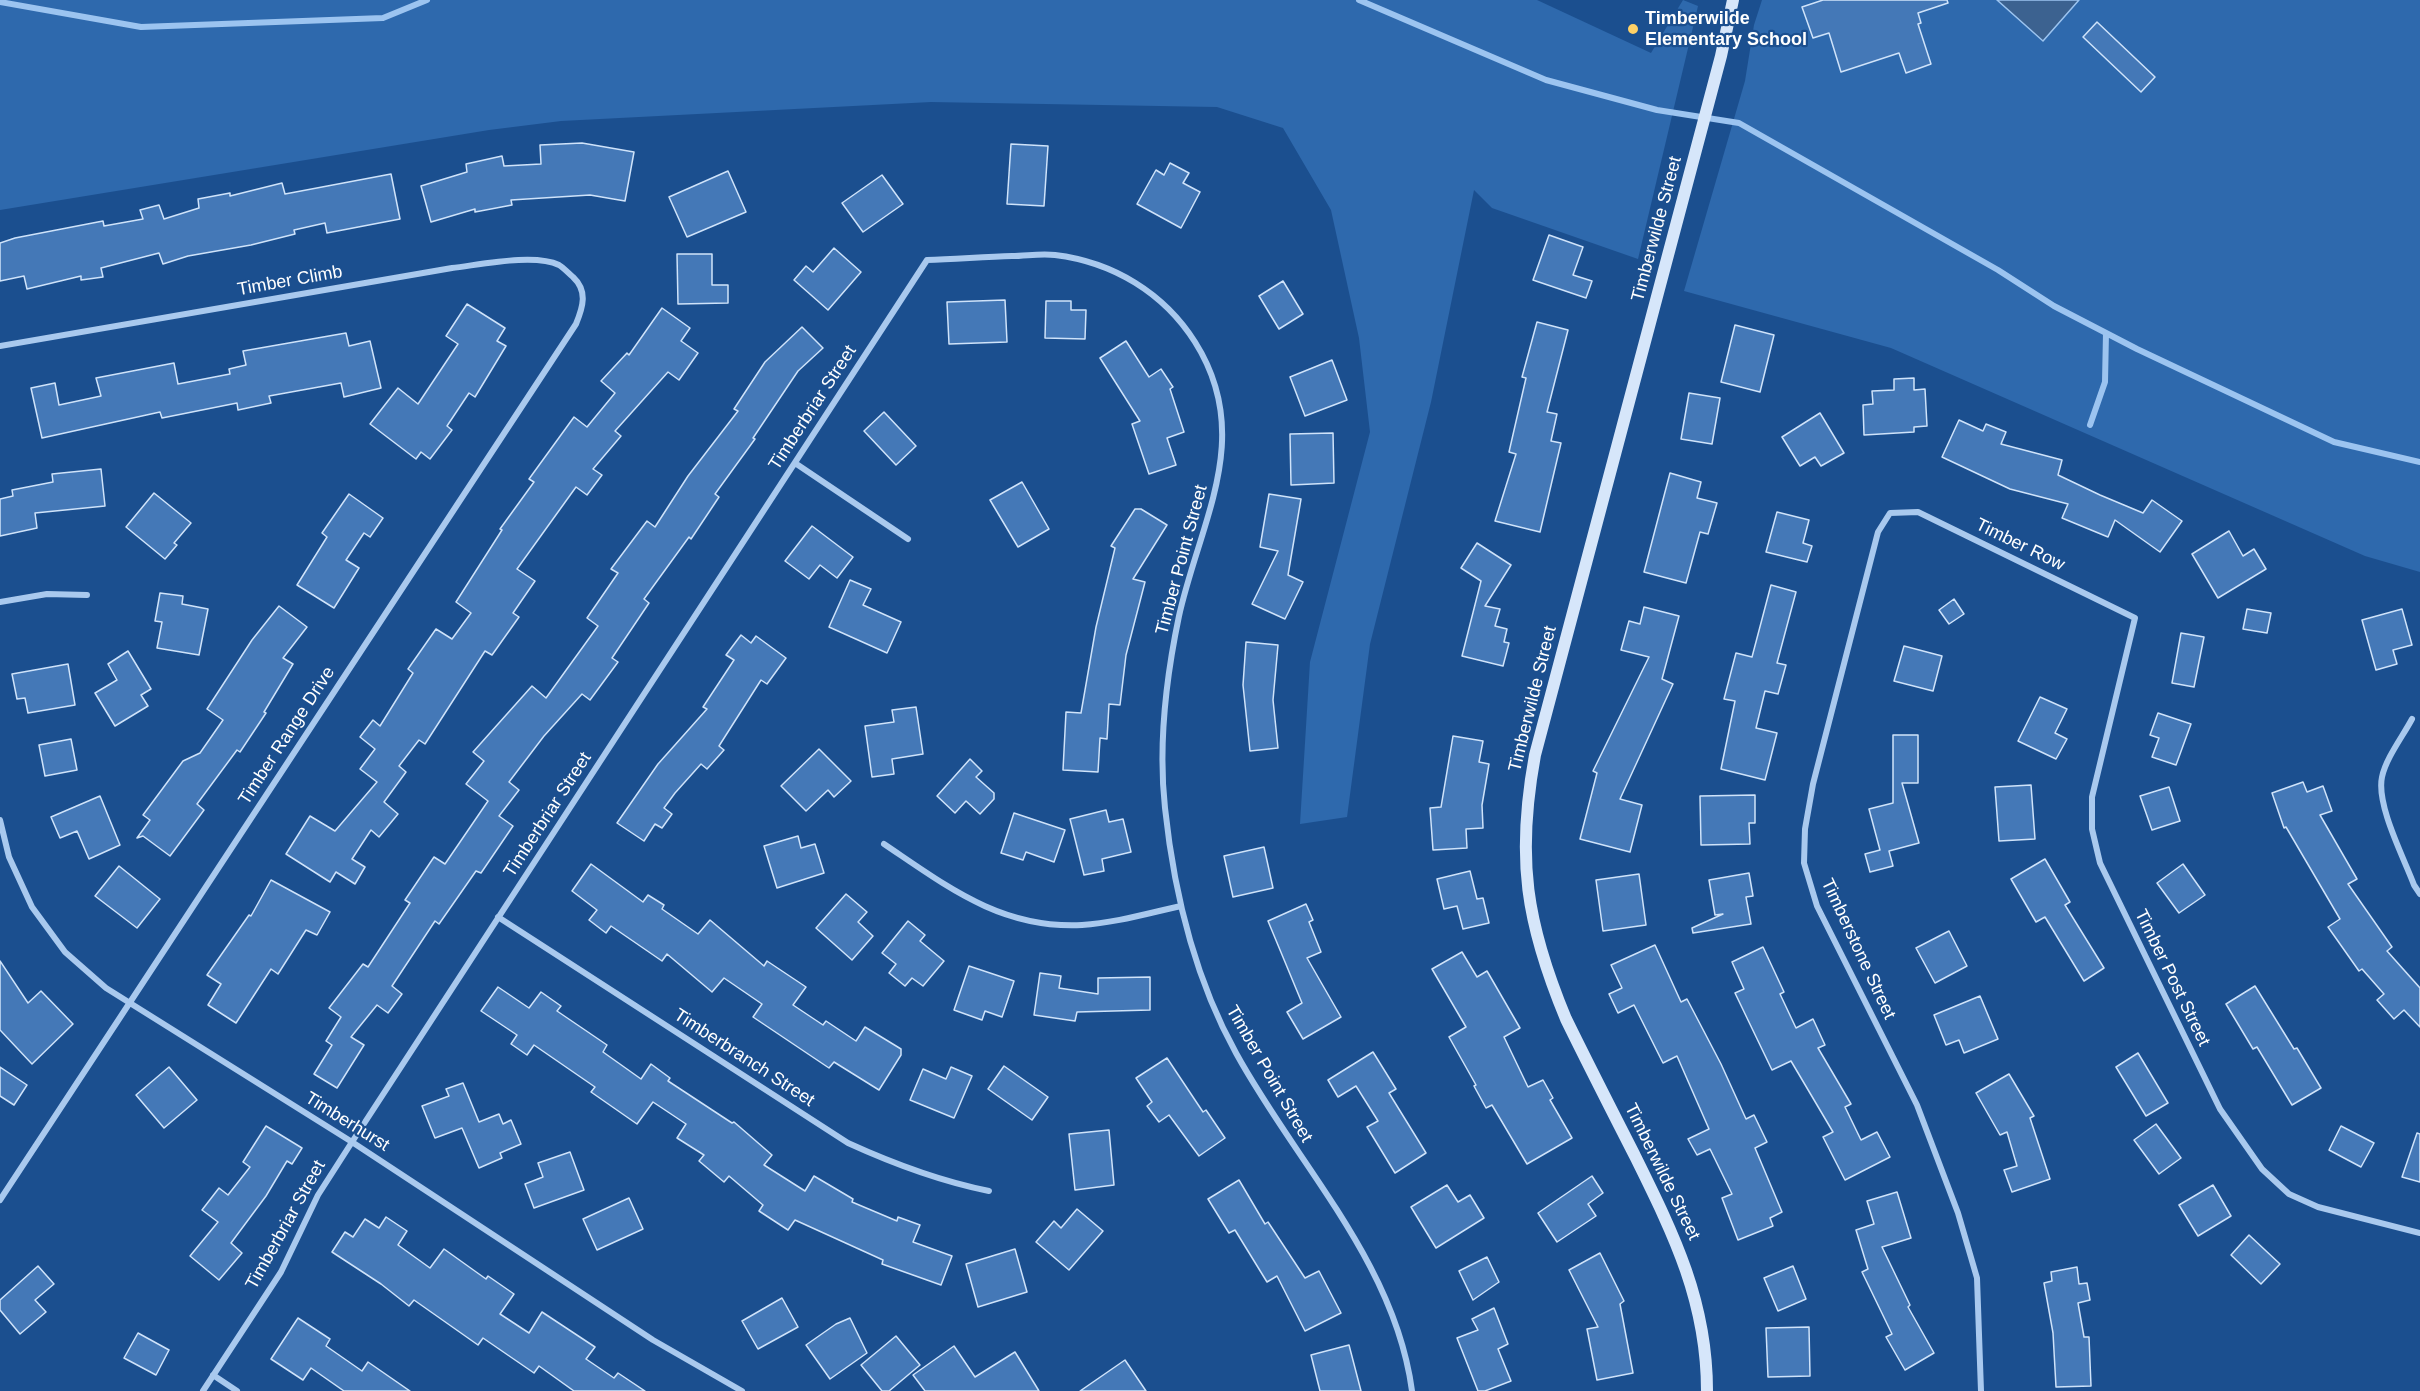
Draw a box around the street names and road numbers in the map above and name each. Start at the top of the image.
street label: Timberwilde Street [1627,154,1687,304]
street label: Timber Climb [236,261,344,301]
street label: Timberbriar Street [765,342,861,474]
street label: Timber Point Street [1152,483,1212,637]
street label: Timber Row [1972,514,2068,576]
street label: Timberwilde Street [1504,624,1562,774]
street label: Timber Range Drive [234,663,340,809]
street label: Timberbriar Street [500,749,596,881]
street label: Timberstone Street [1816,875,1900,1023]
street label: Timber Post Street [2130,906,2214,1050]
street label: Timber Point Street [1221,1002,1317,1146]
street label: Timberbranch Street [670,1004,818,1112]
street label: Timberhurst [301,1088,393,1156]
street label: Timberwilde Street [1620,1100,1704,1244]
street label: Timberbriar Street [242,1157,330,1293]

